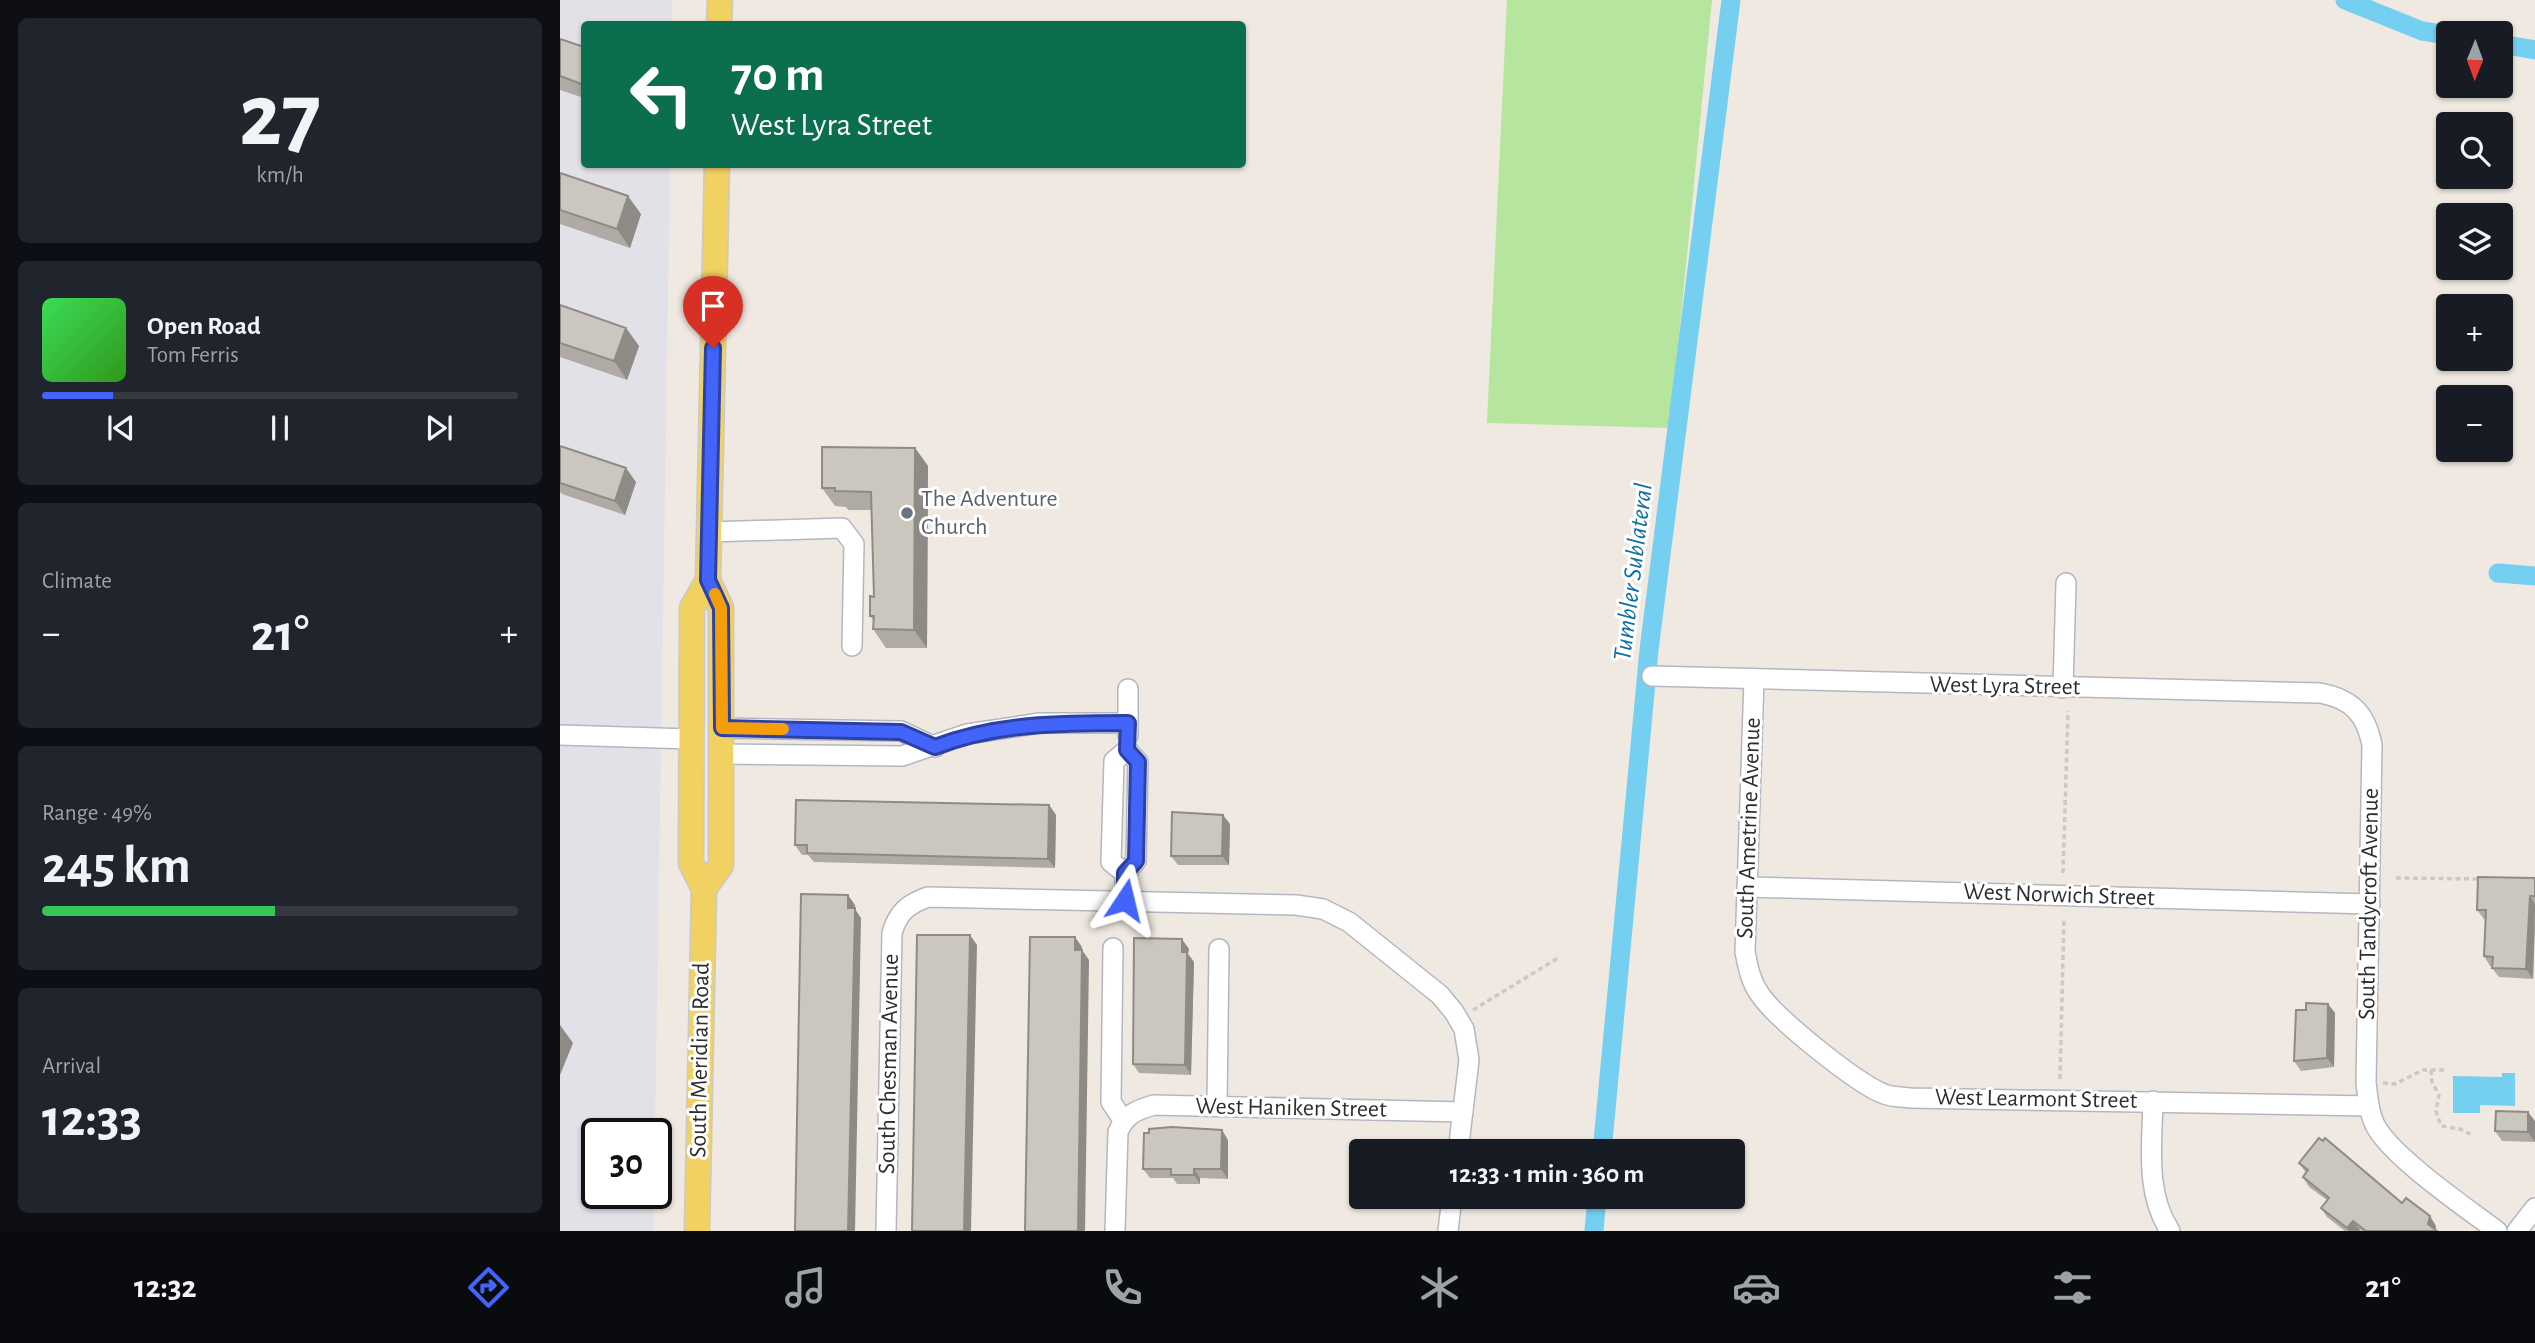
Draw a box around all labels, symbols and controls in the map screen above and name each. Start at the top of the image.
north arrow [2436,21,2513,98]
map controls [2436,21,2513,462]
icon: left [616,49,707,140]
text: 70 m [731,51,825,100]
text: 27 [239,71,321,162]
text: West Lyra Street [731,109,932,141]
button: search [2436,112,2513,189]
text: km/h [256,164,304,187]
button: layers [2436,203,2513,280]
pin [683,276,743,348]
icon: arrive [694,287,732,325]
button: + [2436,294,2513,371]
text: Open Road [147,313,261,339]
text: Tom Ferris [147,344,239,367]
button: − [2436,385,2513,462]
icon: previous [102,409,140,447]
icon: pause [261,409,299,447]
icon: next [420,409,458,447]
water label: Tumbler Sublateral [1609,482,1657,662]
place label: The Adventure Church [921,487,1058,539]
marker: The Adventure Church [899,505,915,521]
text: Climate [42,570,112,593]
text: 21° [251,608,309,660]
text: − [42,615,60,653]
text: + [500,615,518,653]
street label: West Lyra Street [1929,673,2081,699]
street label: South Ametrine Avenue [1733,717,1765,939]
street label: South Tandycroft Avenue [2355,788,2383,1020]
text: Range · 49% [42,802,152,825]
text: 245 km [42,840,191,892]
position arrow [1088,863,1162,937]
street label: West Norwich Street [1963,880,2155,910]
street label: South Chesman Avenue [875,954,903,1174]
street label: South Meridian Road [686,962,714,1158]
text: Arrival [42,1055,101,1078]
street label: West Learmont Street [1935,1085,2138,1113]
text: 12:33 [42,1093,142,1145]
street label: West Haniken Street [1195,1094,1387,1122]
speed limit sign: 30 [581,1118,672,1209]
text: 12:33 · 1 min · 360 m [1450,1161,1644,1187]
icon: directions [464,1263,513,1312]
icon: music [781,1263,830,1312]
icon: phone [1098,1263,1147,1312]
icon: climate [1415,1263,1464,1312]
icon: car [1732,1263,1781,1312]
icon: filters [2048,1263,2097,1312]
text: 12:32 [134,1271,197,1303]
text: 21° [2365,1271,2401,1303]

